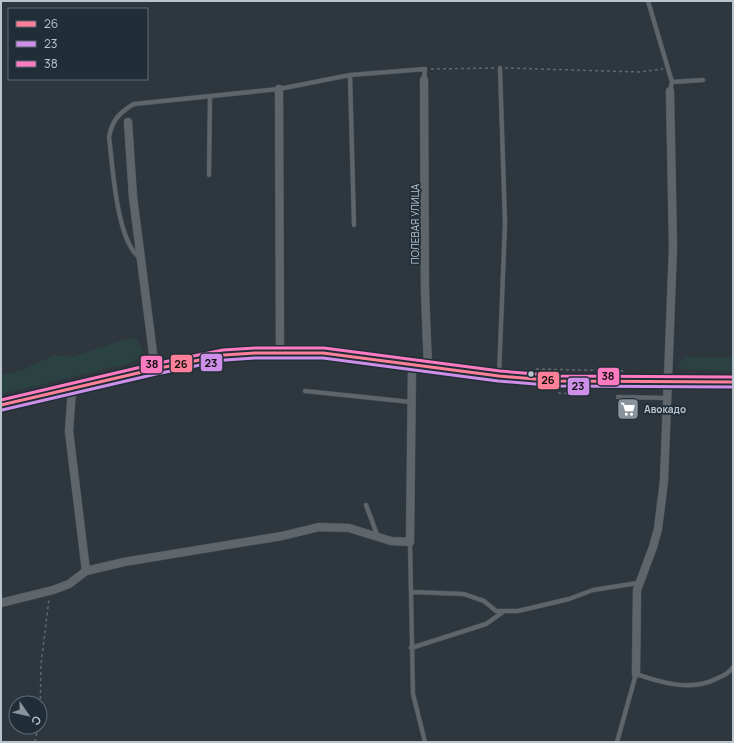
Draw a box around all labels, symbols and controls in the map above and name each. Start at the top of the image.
legend [8,8,148,80]
text: 26 [44,15,58,32]
text: 23 [44,35,57,52]
text: 38 [44,55,58,72]
street label: ПОЛЕВАЯ УЛИЦА [408,183,422,264]
line badge: 23 [200,353,223,372]
line badge: 26 [170,354,193,373]
line badge: 38 [140,355,163,374]
text: 23 [205,355,217,370]
text: 38 [145,356,159,371]
text: 26 [174,356,188,371]
line badge: 38 [597,367,620,386]
text: 38 [601,368,615,383]
unlabelled marker [526,369,536,379]
line badge: 26 [537,371,560,390]
text: 26 [541,372,555,387]
line badge: 23 [567,377,590,396]
text: 23 [572,378,584,393]
supermarket icon: Авокадо [615,396,641,422]
place label: Авокадо [644,402,686,416]
north arrow [8,695,48,735]
text: С [28,713,45,728]

